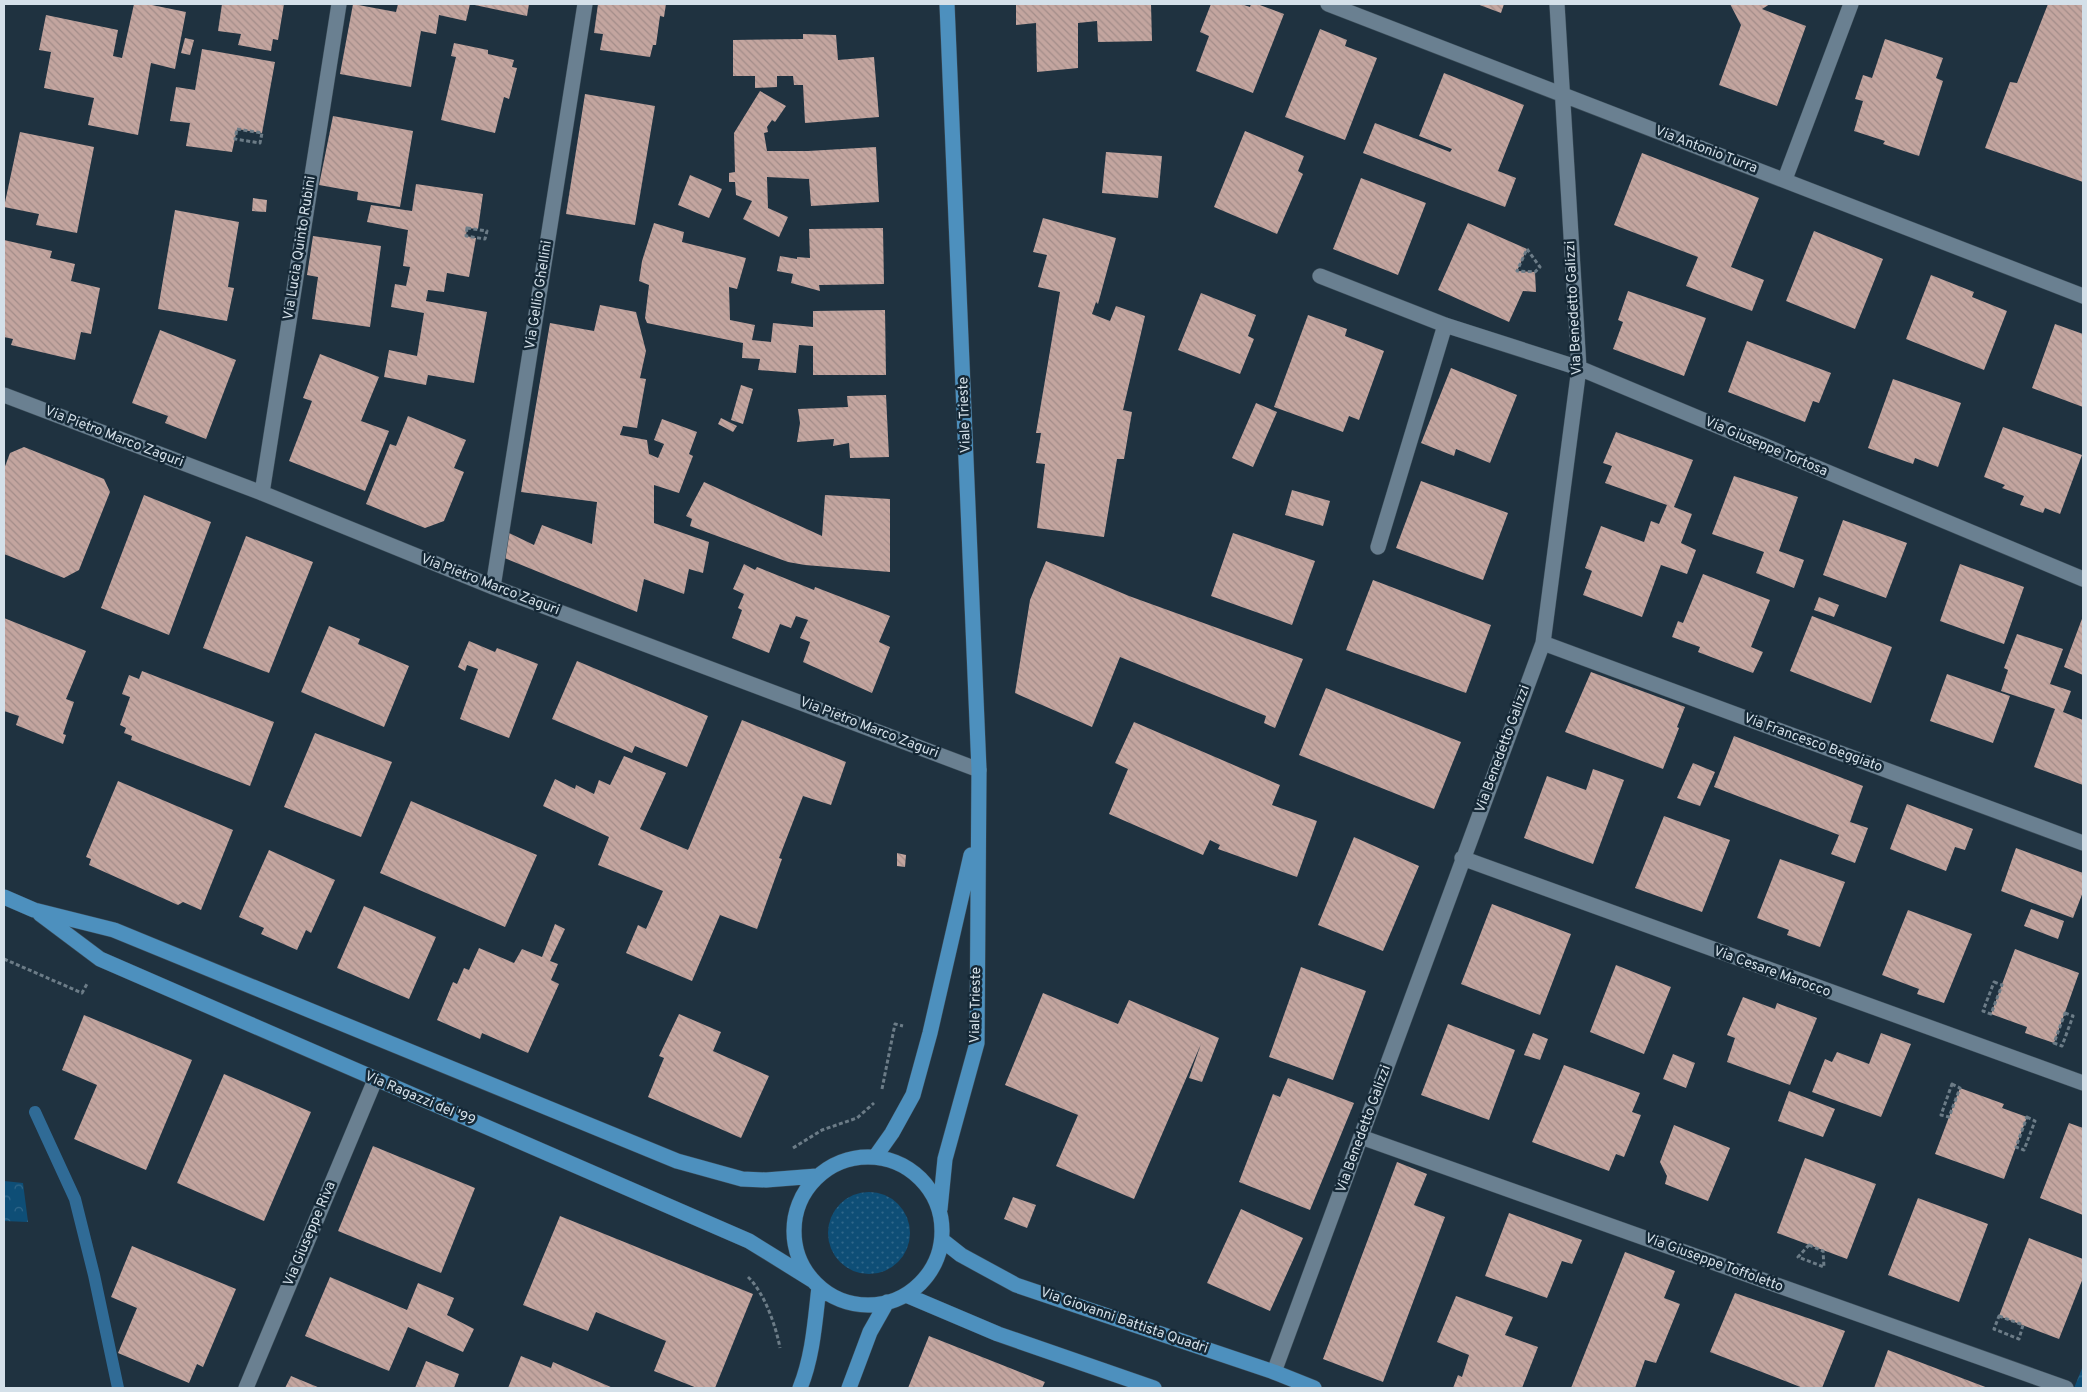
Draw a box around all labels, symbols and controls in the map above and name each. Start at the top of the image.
street label: Via Antonio Turra [1652,123,1760,177]
street label: Via Lucia Quinto Rubini [280,175,320,321]
street label: Via Gellio Ghellini [522,239,556,351]
street label: Via Benedetto Galizzi [1562,240,1586,376]
street label: Viale Trieste [955,377,975,453]
street label: Via Pietro Marco Zaguri [42,403,186,471]
street label: Via Giuseppe Tortosa [1702,413,1830,481]
street label: Via Pietro Marco Zaguri [418,551,562,619]
street label: Via Benedetto Galizzi [1472,683,1534,815]
street label: Via Pietro Marco Zaguri [797,694,941,762]
street label: Via Francesco Beggiato [1741,710,1885,776]
street label: Via Cesare Marocco [1711,943,1833,1001]
street label: Viale Trieste [967,967,985,1043]
street label: Via Benedetto Galizzi [1333,1063,1395,1195]
street label: Via Ragazzi del '99 [362,1068,478,1130]
street label: Via Giuseppe Riva [280,1179,340,1289]
street label: Via Giuseppe Toffoletto [1643,1230,1786,1296]
street label: Via Giovanni Battista Quadri [1038,1284,1210,1358]

